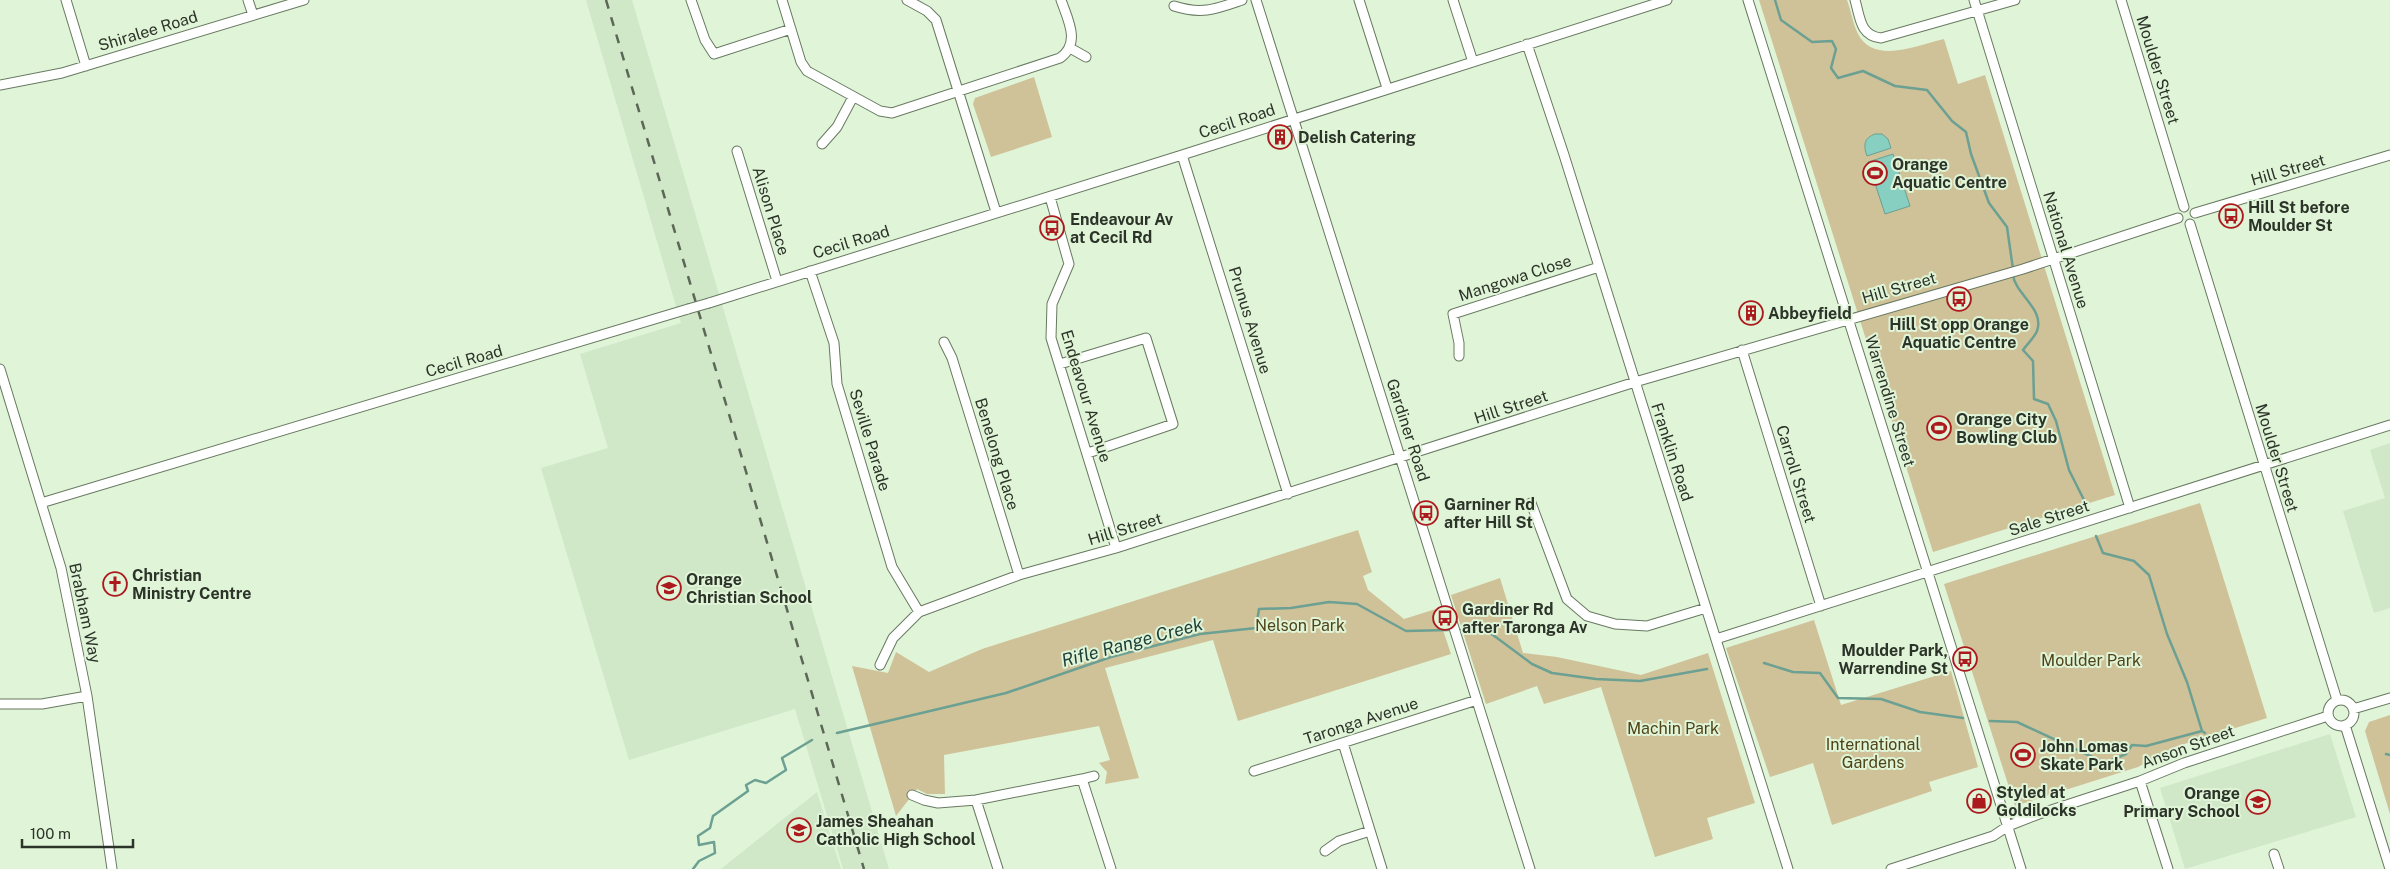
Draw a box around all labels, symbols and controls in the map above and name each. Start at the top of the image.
street label: Shiralee Road [96,7,200,55]
street label: Moulder Street [2132,13,2184,127]
street label: Cecil Road [1196,100,1278,142]
building icon: Delish Catering [1267,124,1293,150]
place label: Delish Catering [1298,128,1416,147]
street label: Hill Street [2249,150,2327,190]
place label: Orange Aquatic Centre [1892,155,2007,192]
sports icon: Orange Aquatic Centre [1862,160,1888,186]
street label: Alison Place [748,164,794,258]
street label: National Avenue [2039,189,2093,311]
place label: Hill St before Moulder St [2248,198,2350,235]
bus stop icon: Hill St before Moulder St [2218,203,2244,229]
place label: Endeavour Av at Cecil Rd [1070,210,1174,247]
bus stop icon: Endeavour Av at Cecil Rd [1039,215,1065,241]
street label: Cecil Road [810,221,892,263]
street label: Mangowa Close [1456,251,1574,305]
street label: Prunus Avenue [1225,264,1275,376]
street label: Hill Street [1860,268,1938,308]
bus stop icon: Hill St opp Orange Aquatic Centre [1946,286,1972,312]
building icon: Abbeyfield [1738,300,1764,326]
place label: Abbeyfield [1768,304,1852,323]
place label: Hill St opp Orange Aquatic Centre [1889,315,2029,352]
street label: Endeavour Avenue [1057,327,1115,465]
street label: Warrendine Street [1861,333,1919,469]
street label: Cecil Road [423,341,505,381]
street label: Gardiner Road [1382,376,1434,484]
street label: Hill Street [1472,386,1550,428]
street label: Seville Parade [845,387,895,493]
street label: Benelong Place [971,396,1023,512]
street label: Franklin Road [1647,400,1697,504]
street label: Moulder Street [2251,401,2303,515]
place label: Orange City Bowling Club [1956,410,2058,447]
sports icon: Orange City Bowling Club [1926,415,1952,441]
street label: Carroll Street [1772,423,1820,525]
place label: Garniner Rd after Hill St [1444,495,1535,532]
street label: Sale Street [2006,496,2092,540]
bus stop icon: Garniner Rd after Hill St [1413,500,1439,526]
street label: Hill Street [1086,509,1164,549]
street label: Brabham Way [65,561,105,665]
place label: Christian Ministry Centre [132,566,252,603]
place label: Orange Christian School [686,570,812,607]
church icon: Christian Ministry Centre [102,571,128,597]
school or university icon: Orange Christian School [656,575,682,601]
place label: Gardiner Rd after Taronga Av [1462,600,1588,637]
bus stop icon: Gardiner Rd after Taronga Av [1432,605,1458,631]
water label: Rifle Range Creek [1059,613,1205,671]
park label: Nelson Park [1255,616,1345,635]
place label: Moulder Park, Warrendine St [1839,641,1948,678]
bus stop icon: Moulder Park, Warrendine St [1952,646,1978,672]
park label: Moulder Park [2041,651,2141,670]
street label: Taronga Avenue [1301,694,1421,748]
park label: Machin Park [1627,719,1719,738]
street label: Anson Street [2139,721,2237,773]
park label: International Gardens [1826,735,1920,772]
place label: John Lomas Skate Park [2040,737,2128,774]
sports icon: John Lomas Skate Park [2010,742,2036,768]
place label: Styled at Goldilocks [1996,783,2076,820]
place label: Orange Primary School [2123,784,2240,821]
shop icon: Styled at Goldilocks [1966,788,1992,814]
school or university icon: Orange Primary School [2245,789,2271,815]
place label: James Sheahan Catholic High School [816,812,976,849]
scale bar [22,816,134,848]
school or university icon: James Sheahan Catholic High School [786,817,812,843]
text: 100 m [30,825,71,842]

